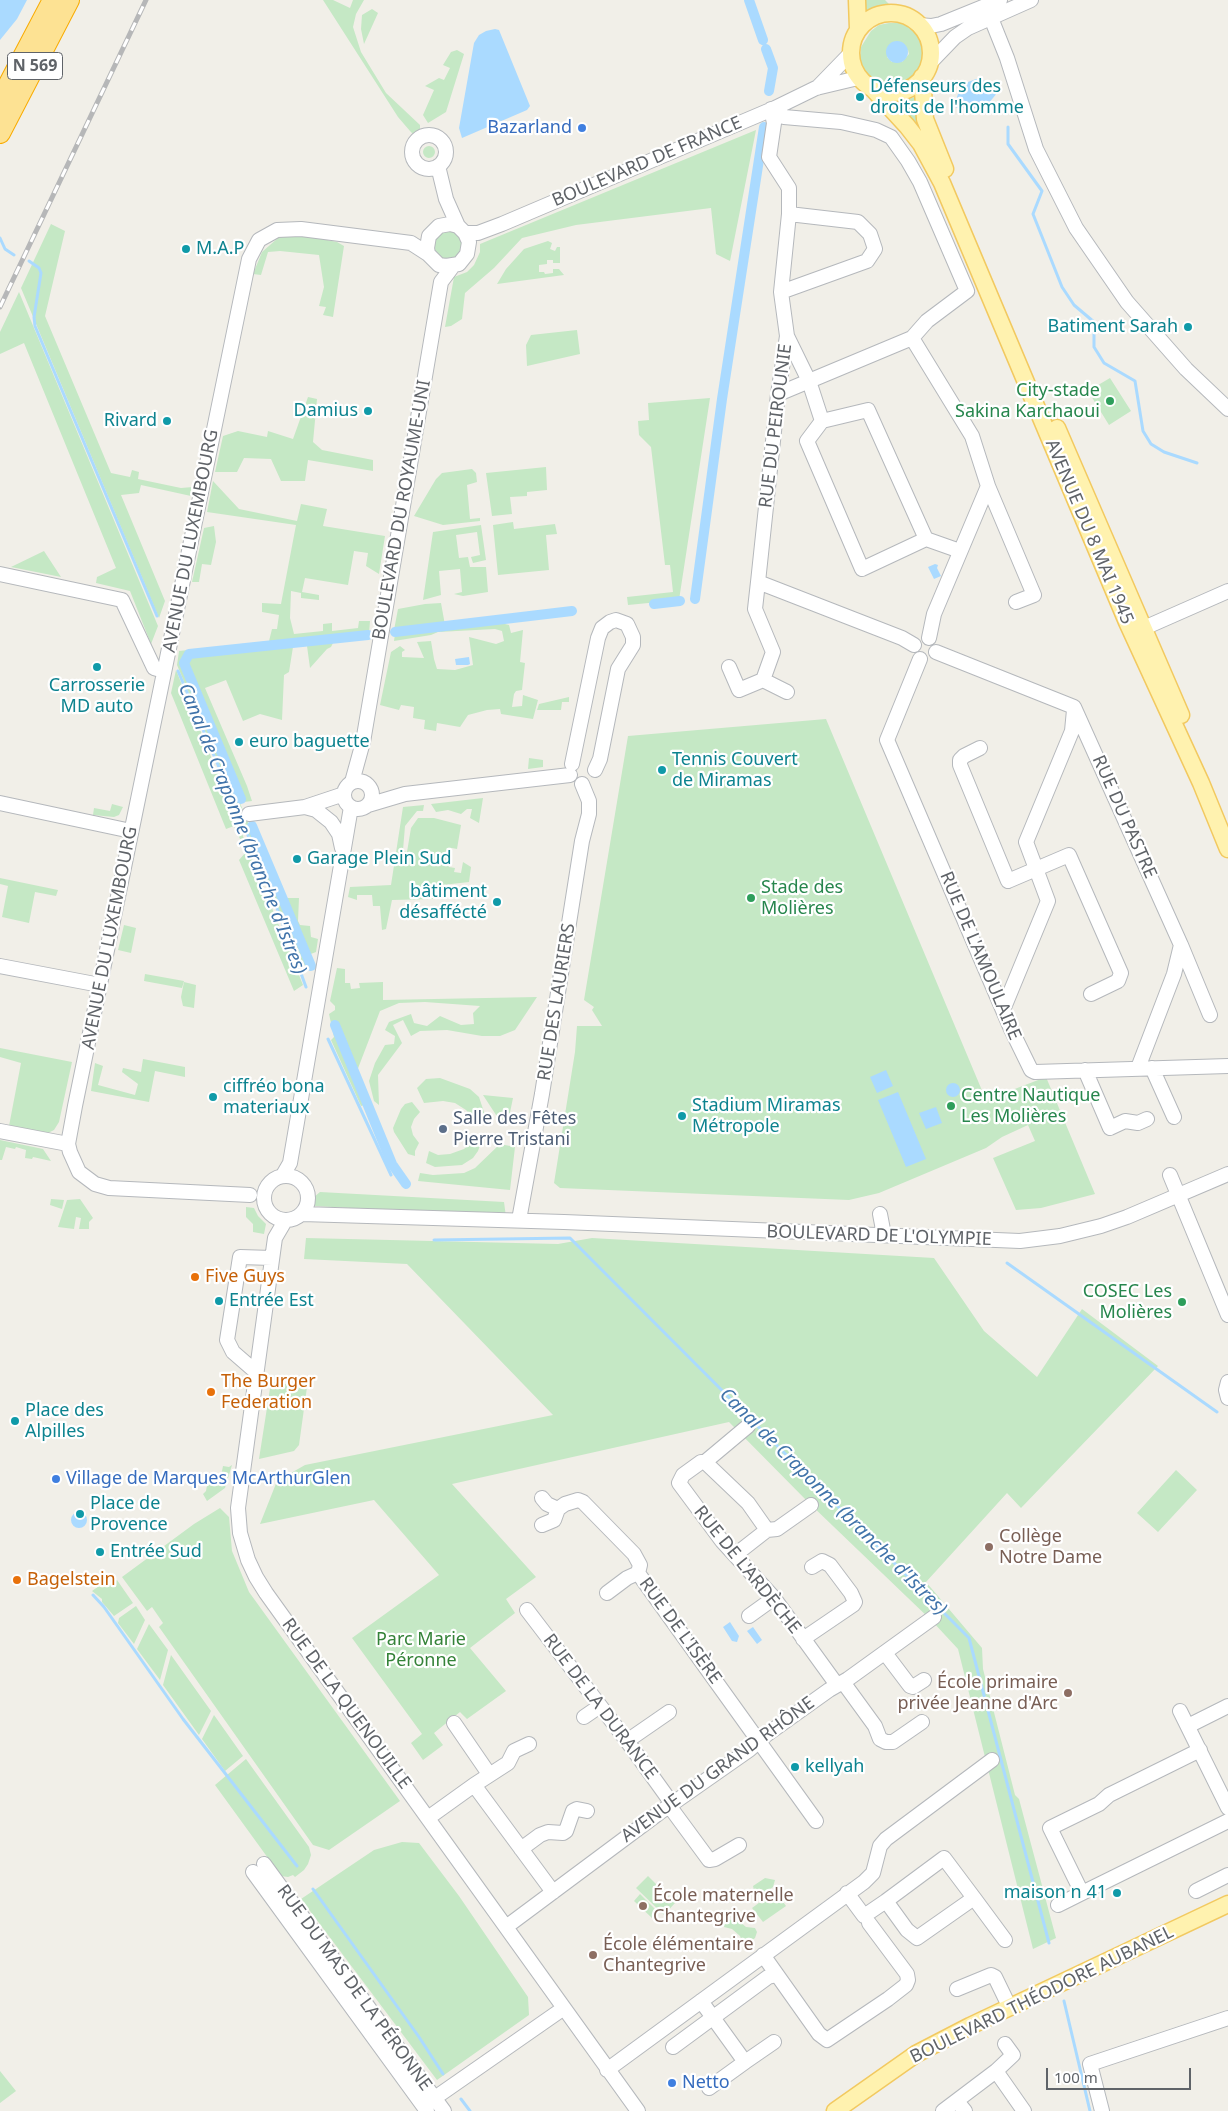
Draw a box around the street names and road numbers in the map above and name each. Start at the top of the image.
road number: N 569 [8,52,62,80]
street label: BOULEVARD DE FRANCE [549,112,745,212]
street label: RUE DU PEIROUNIE [755,343,797,509]
street label: BOULEVARD DU ROYAUME-UNI [368,378,436,642]
street label: AVENUE DU LUXEMBOURG [159,428,223,654]
street label: AVENUE DU 8 MAI 1945 [1040,436,1138,628]
street label: RUE DU PASTRE [1087,752,1161,882]
street label: AVENUE DU LUXEMBOURG [78,825,142,1051]
street label: RUE DE L'AMOULAIRE [935,869,1025,1043]
street label: RUE DES LAURIERS [534,922,580,1082]
street label: BOULEVARD DE L'OLYMPIE [766,1221,992,1251]
street label: RUE DE L'ARDÈCHE [689,1502,805,1638]
street label: RUE DE L'ISÈRE [634,1574,726,1688]
street label: RUE DE LA QUENOUILLE [277,1614,415,1794]
street label: RUE DE LA DURANCE [538,1630,662,1784]
street label: AVENUE DU GRAND RHÔNE [617,1693,819,1847]
street label: RUE DU MAS DE LA PÉRONNE [272,1881,436,2095]
street label: BOULEVARD THÉODORE AUBANEL [907,1922,1177,2068]

